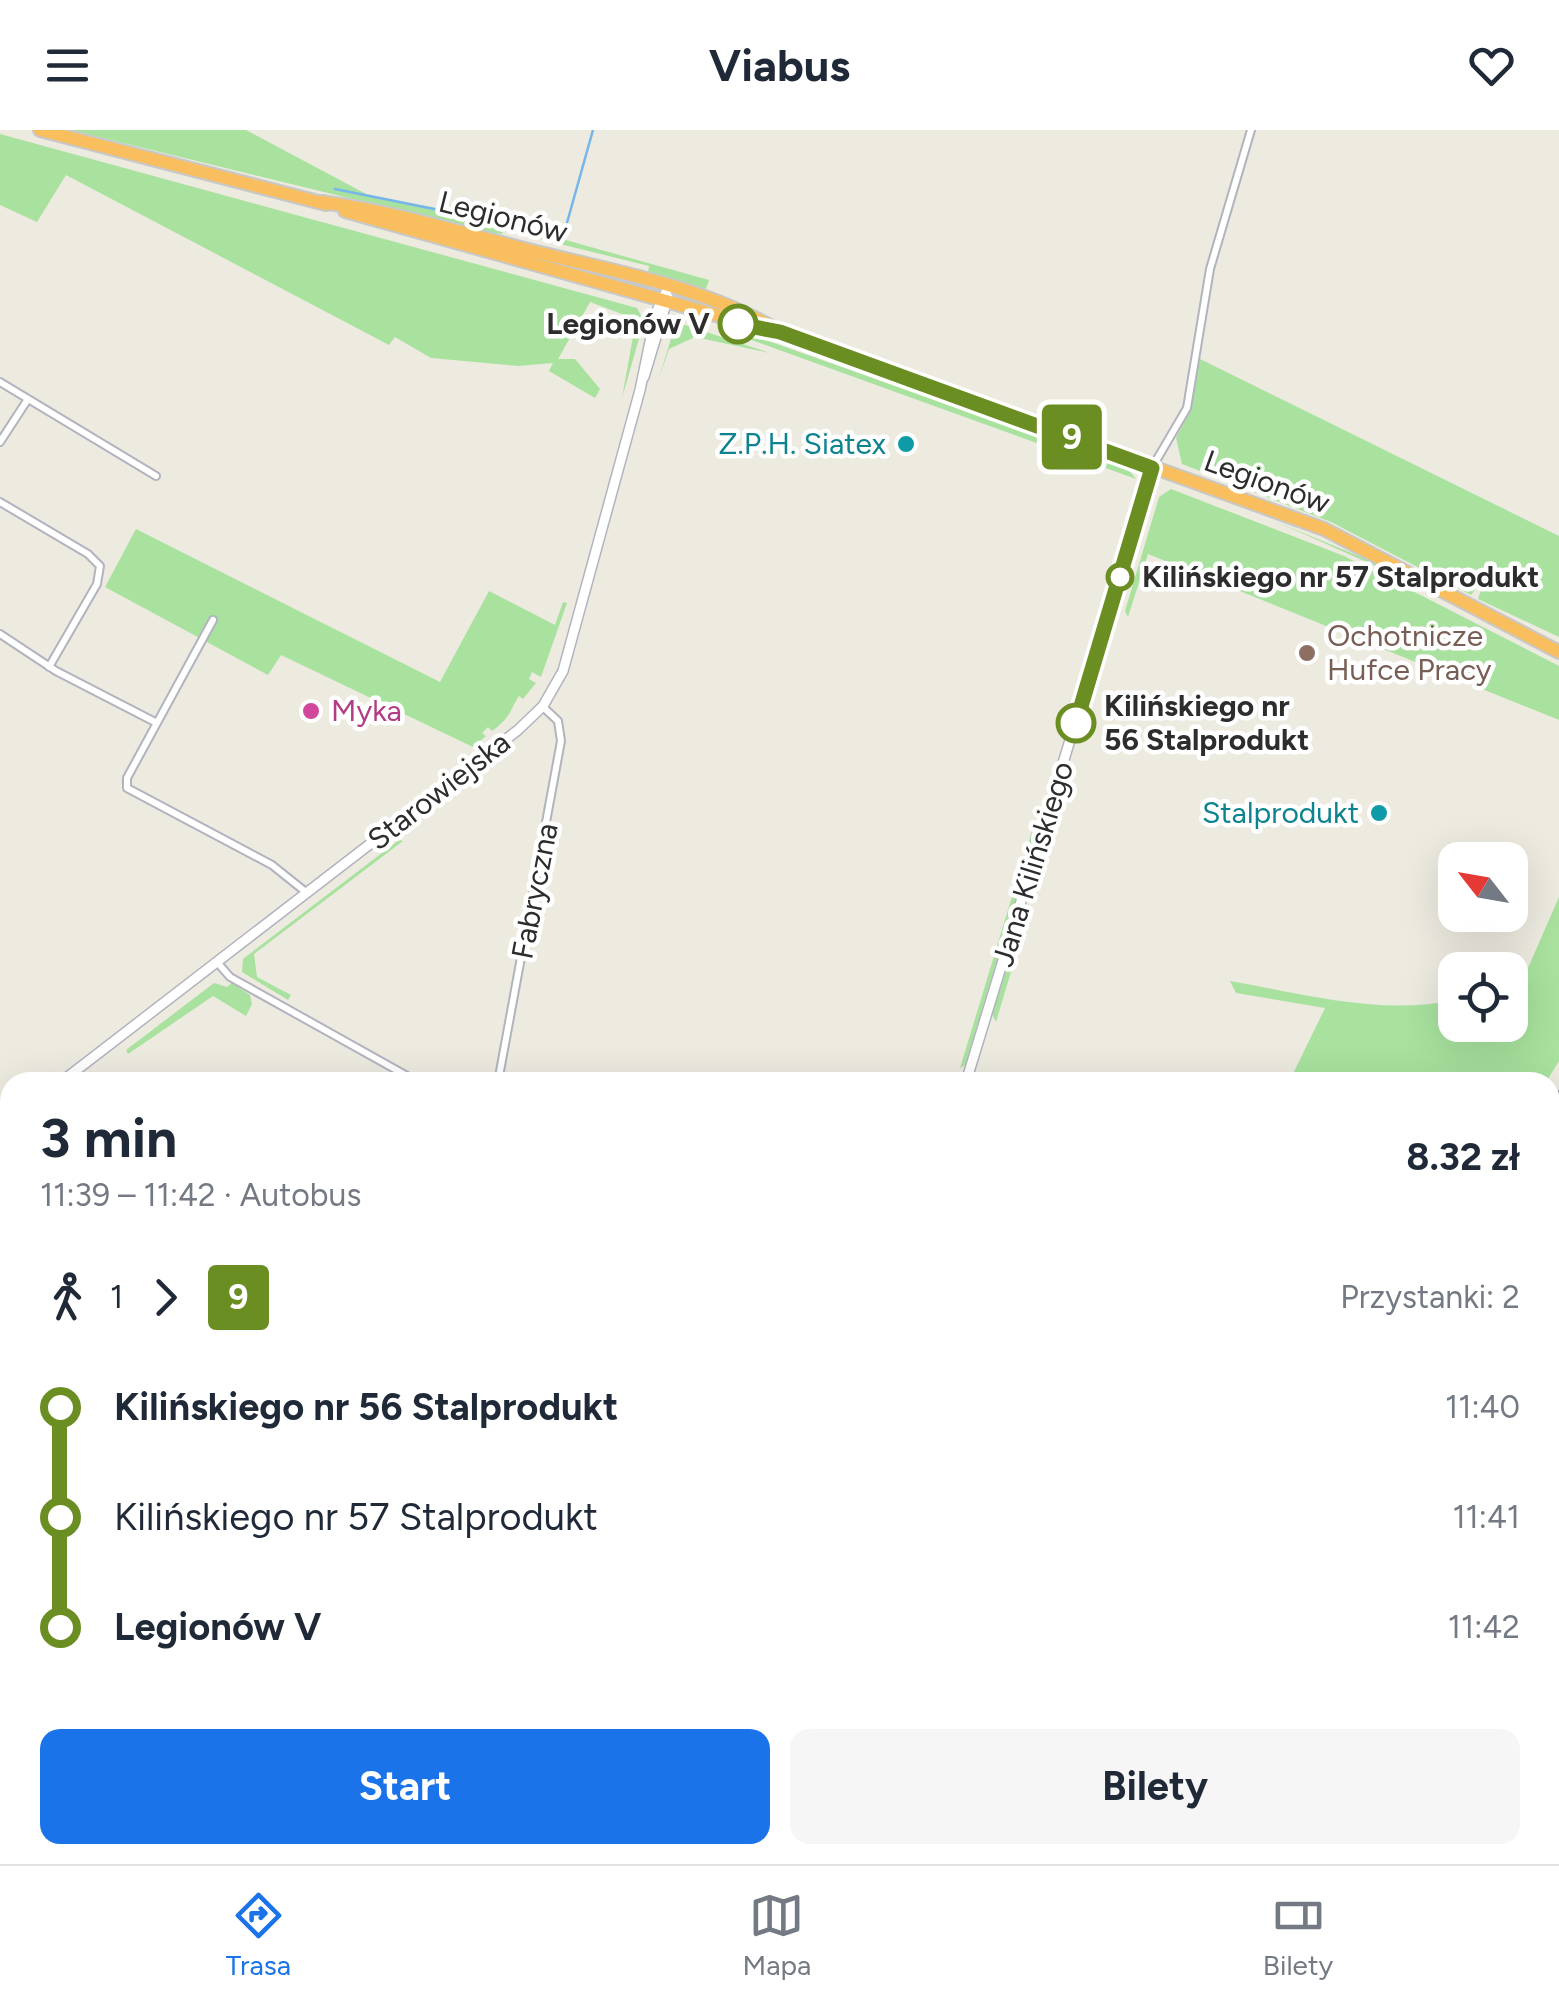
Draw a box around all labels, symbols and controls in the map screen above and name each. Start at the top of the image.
icon: menu [40,38,95,93]
text: Viabus [709,38,850,92]
icon: heart [1464,38,1519,93]
street label: Legionów [435,183,572,250]
place label: Legionów V [546,305,710,342]
marker: Legionów V [719,305,757,343]
line badge: 9 [1040,404,1104,470]
text: 9 [1062,416,1082,458]
place label: Z.P.H. Siatex [718,425,886,462]
marker: Z.P.H. Siatex [895,433,917,455]
street label: Legionów [1199,442,1336,522]
place label: Kilińskiego nr 57 Stalprodukt [1142,558,1539,595]
marker: Kilińskiego nr 57 Stalprodukt [1107,564,1133,590]
place label: Ochotnicze Hufce Pracy [1327,617,1492,688]
marker: Ochotnicze Hufce Pracy [1296,642,1318,664]
place label: Kilińskiego nr 56 Stalprodukt [1104,687,1309,758]
place label: Myka [331,692,402,729]
marker: Myka [300,700,322,722]
marker: Kilińskiego nr 56 Stalprodukt [1057,704,1095,742]
street label: Starowiejska [360,724,517,858]
street label: Jana Kilińskiego [984,757,1081,971]
place label: Stalprodukt [1202,794,1359,831]
marker: Stalprodukt [1368,802,1390,824]
street label: Fabryczna [503,820,566,962]
north arrow [1438,842,1528,932]
map controls [1438,842,1528,1042]
button: locate [1438,952,1528,1042]
text: 3 min [40,1105,177,1171]
text: 8.32 zł [1406,1134,1520,1180]
text: 11:39 – 11:42 · Autobus [40,1176,361,1214]
icon: walk [40,1270,95,1325]
icon: forward [138,1270,193,1325]
text: 9 [228,1276,249,1318]
text: 1 [110,1278,123,1316]
text: Przystanki: 2 [1340,1278,1520,1316]
text: Kilińskiego nr 56 Stalprodukt [114,1384,618,1430]
text: 11:40 [1445,1388,1520,1426]
text: Kilińskiego nr 57 Stalprodukt [114,1494,598,1540]
text: 11:41 [1452,1498,1520,1536]
text: Legionów V [114,1604,321,1650]
text: 11:42 [1448,1608,1520,1646]
button: Start [40,1729,770,1844]
button: Bilety [790,1729,1520,1844]
tab: Trasa [226,1888,291,1982]
tab: Mapa [743,1888,811,1982]
tab: Bilety [1263,1888,1333,1982]

